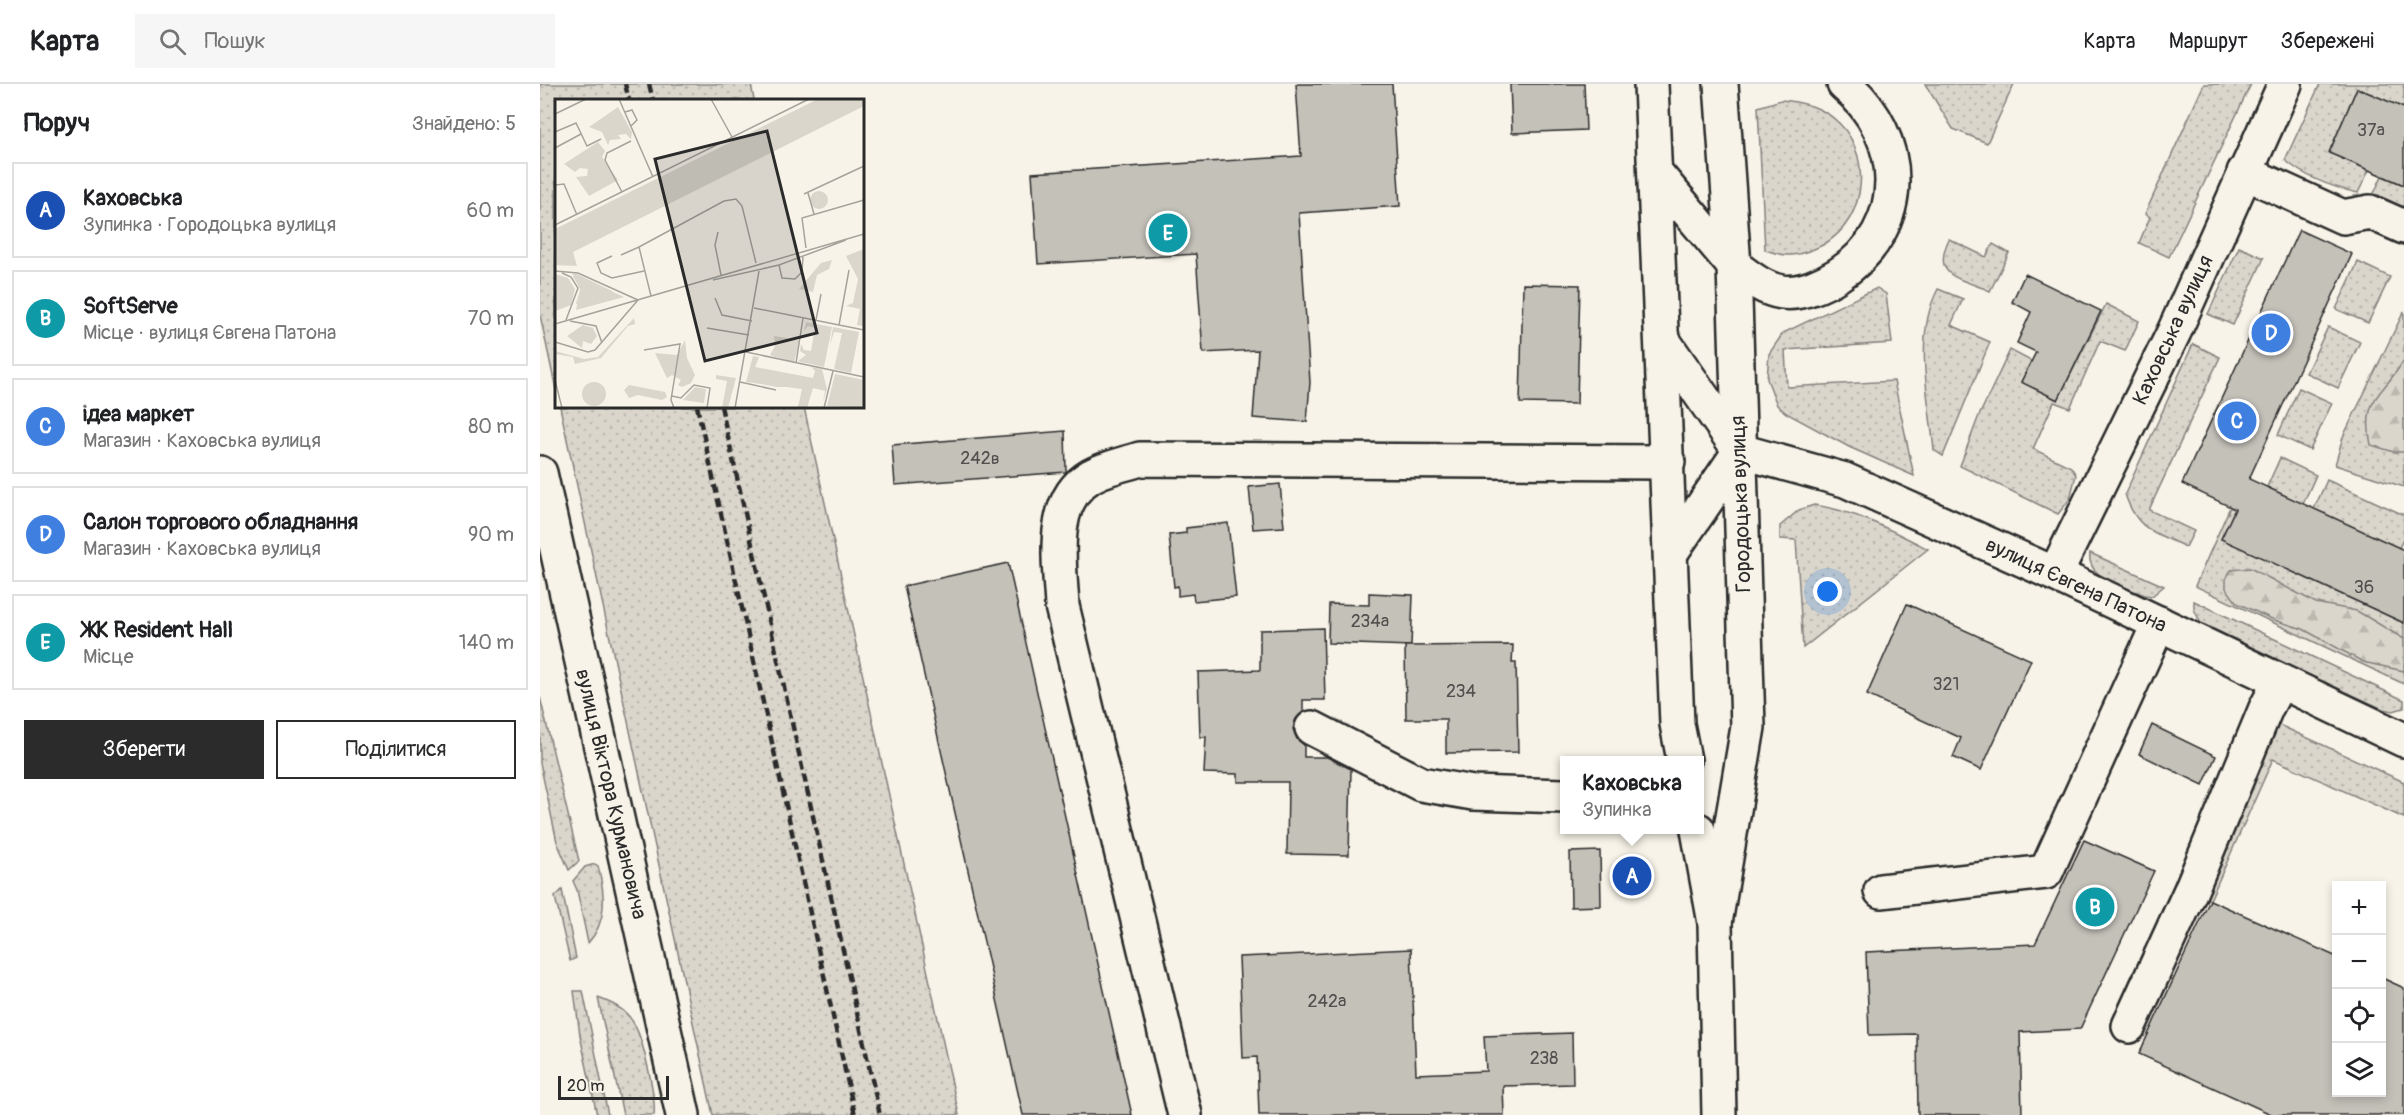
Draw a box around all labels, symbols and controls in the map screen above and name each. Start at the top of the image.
search box [135,14,555,68]
text: Карта [30,24,99,59]
icon: search [156,25,189,58]
text: Пошук [204,27,266,55]
text: Карта [2084,28,2136,55]
text: Маршрут [2169,28,2248,55]
text: Збережені [2281,28,2374,55]
inset map [555,99,864,408]
text: Поруч [24,107,90,139]
text: Знайдено: 5 [412,111,516,136]
house number: 37а [2357,119,2385,142]
text: Каховська [83,184,182,212]
text: A [39,198,52,223]
text: 60 m [467,198,514,223]
pin: E [1148,210,1188,256]
text: Зупинка · Городоцька вулиця [83,212,336,237]
street label: Каховська вулиця [2126,251,2220,409]
text: SoftServe [83,292,178,320]
text: B [40,306,51,331]
text: 70 m [468,306,514,331]
pin: D [2252,310,2290,356]
text: Місце · вулиця Євгена Патона [83,320,336,345]
pin: C [2218,398,2256,444]
text: ідеа маркет [83,400,194,428]
text: C [39,414,52,439]
text: 80 m [468,414,514,439]
street label: Городоцька вулиця [1724,415,1758,593]
text: Магазин · Каховська вулиця [83,428,321,453]
house number: 242в [960,447,1000,470]
text: Салон торгового обладнання [83,508,358,536]
text: D [39,522,52,547]
text: 90 m [468,522,514,547]
street label: вулиця Євгена Патона [1981,531,2171,639]
text: Магазин · Каховська вулиця [83,536,321,561]
house number: 36 [2354,576,2374,599]
your location [1813,577,1842,606]
house number: 234а [1351,610,1389,633]
text: ЖК Resident Hall [83,616,233,644]
text: E [40,630,51,655]
text: 140 m [459,630,514,655]
text: Місце [83,644,134,669]
street label: вулиця Віктора Курмановича [569,666,653,922]
house number: 321 [1932,673,1960,696]
house number: 234 [1446,680,1477,703]
button: Зберегти [24,720,264,779]
button: Поділитися [276,720,516,779]
popup [1560,756,1704,834]
text: Каховська [1582,769,1682,797]
text: Зупинка [1582,797,1652,822]
pin: A [1612,854,1652,898]
map controls [2332,881,2386,1097]
button: + [2332,881,2386,935]
pin: B [2076,884,2114,930]
button: − [2332,935,2386,989]
button: locate [2332,989,2386,1043]
house number: 242а [1308,990,1346,1013]
button: layers [2332,1043,2386,1097]
house number: 238 [1530,1047,1558,1070]
scale bar [558,1073,669,1100]
text: 20 m [567,1076,605,1096]

